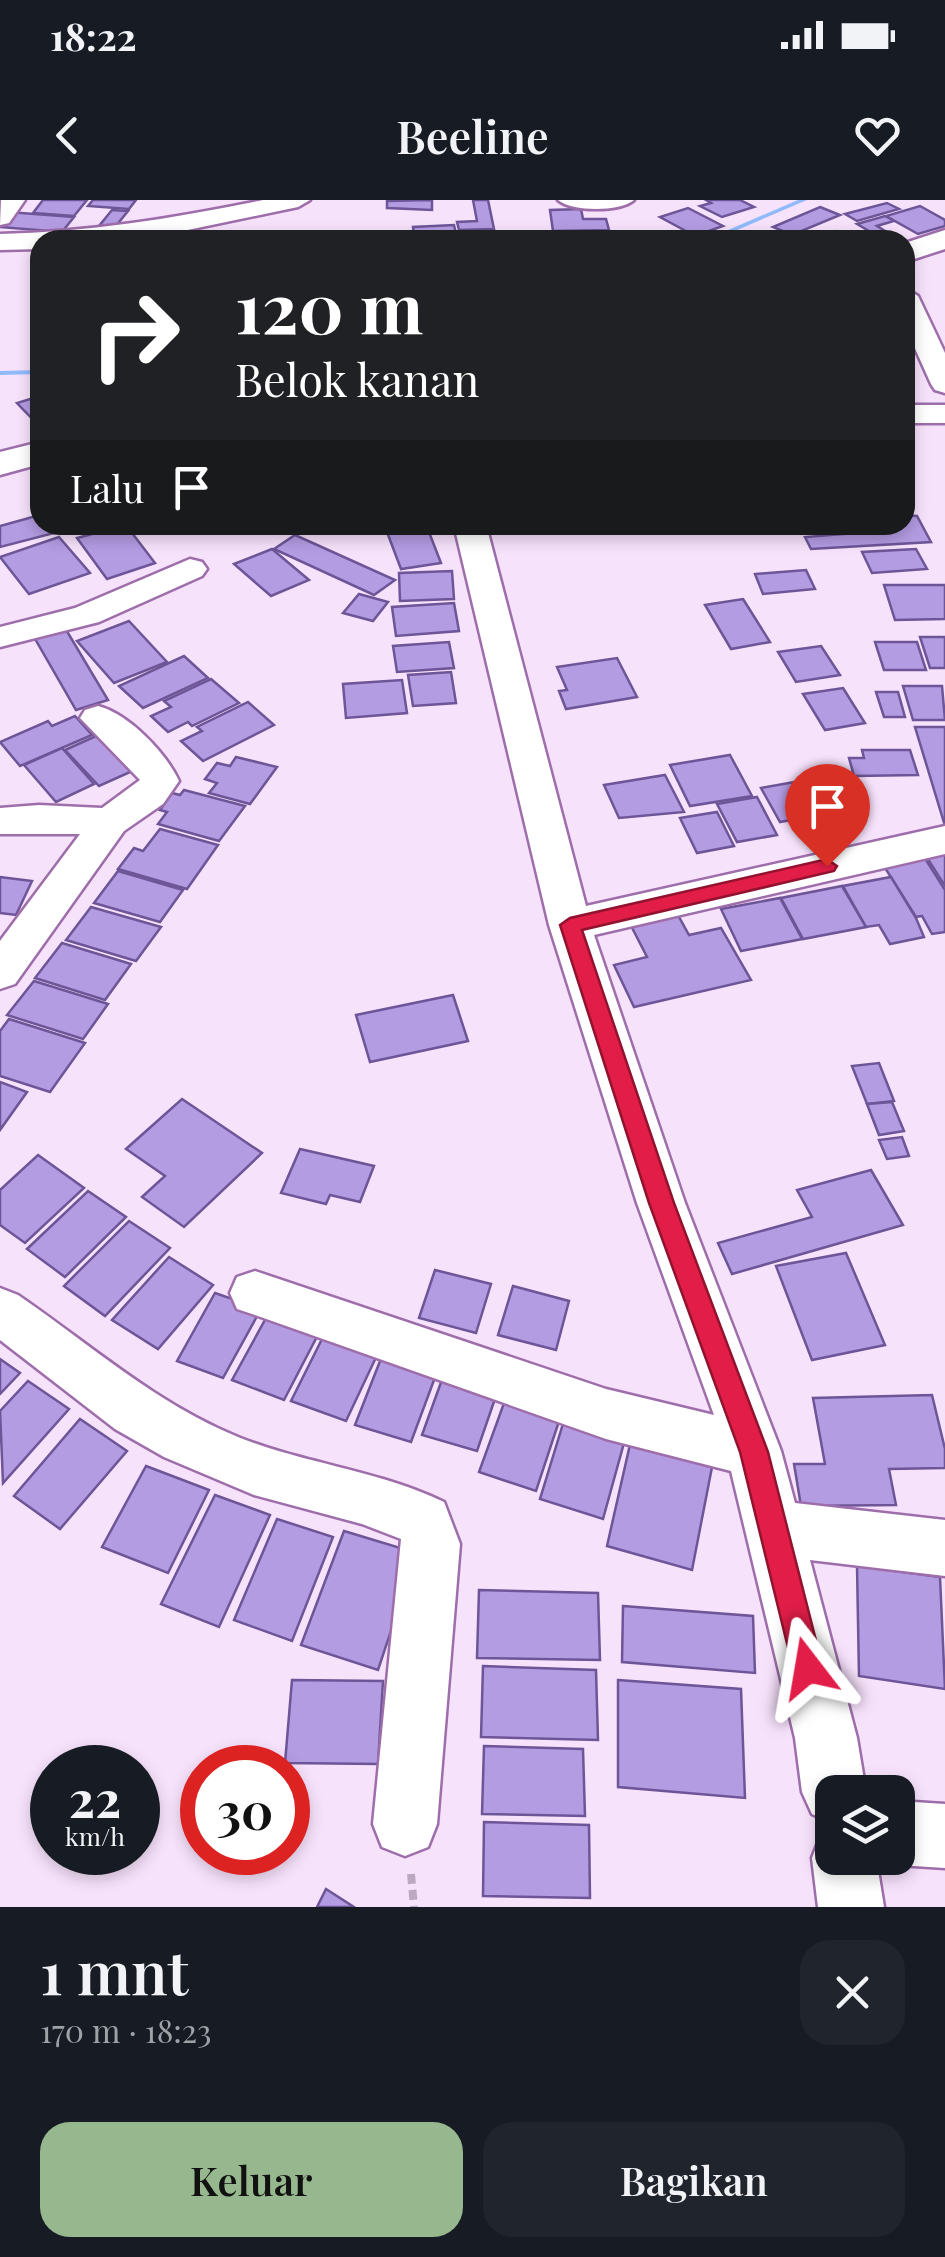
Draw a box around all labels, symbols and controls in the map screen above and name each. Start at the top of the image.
text: 18:22 [50,10,137,61]
text: Beeline [396,105,549,165]
icon: back [40,108,95,163]
icon: heart [850,108,905,163]
text: 120 m [235,258,423,352]
icon: right [70,270,200,400]
text: Belok kanan [235,348,479,408]
icon: arrive [164,460,219,515]
text: Lalu [70,462,144,513]
pin [785,764,870,867]
icon: arrive [800,779,855,834]
position arrow [756,1616,860,1720]
speed limit sign: 30 [180,1745,310,1875]
text: 22 [69,1764,121,1831]
map controls [815,1775,915,1875]
button: layers [815,1775,915,1875]
text: km/h [65,1819,125,1852]
text: 1 mnt [40,1930,189,2010]
button: close [800,1940,905,2045]
text: 170 m · 18:23 [40,2008,212,2051]
button: Keluar [40,2122,463,2237]
button: Bagikan [483,2122,905,2237]

